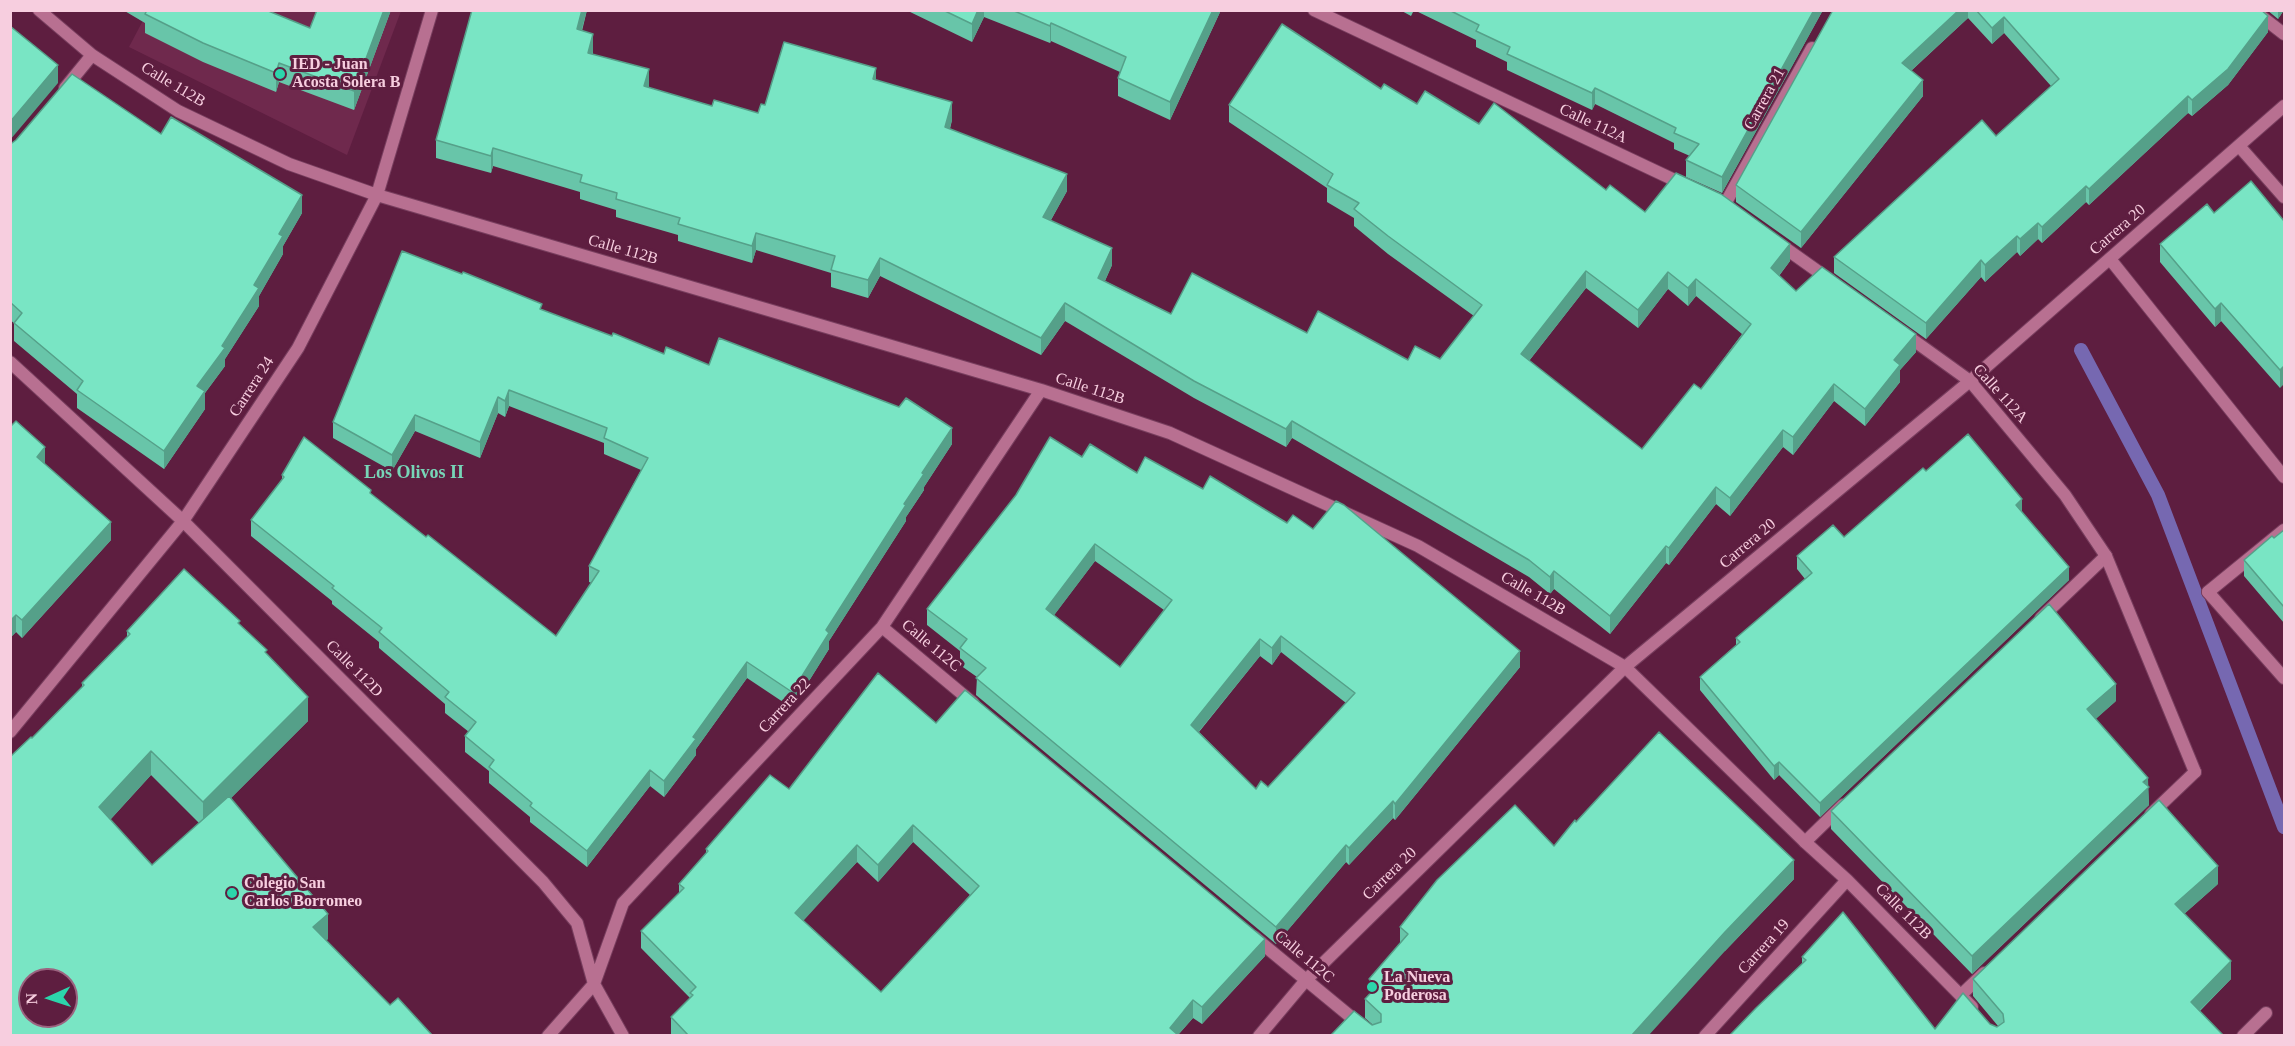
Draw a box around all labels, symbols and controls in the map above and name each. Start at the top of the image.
place label: IED - Juan Acosta Solera B [292,55,400,93]
street label: Calle 112B [137,58,209,112]
street label: Carrera 21 [1740,65,1790,133]
marker: IED - Juan Acosta Solera B [273,67,287,81]
street label: Calle 112A [1556,100,1630,148]
street label: Carrera 20 [2086,200,2150,260]
street label: Calle 112B [586,231,660,269]
street label: Carrera 24 [225,353,279,421]
street label: Calle 112A [1969,361,2031,427]
street label: Calle 112B [1053,369,1127,409]
district label: Los Olivos II [364,462,464,484]
street label: Carrera 20 [1716,515,1780,573]
street label: Calle 112B [1497,568,1569,620]
street label: Calle 112C [897,616,965,676]
street label: Calle 112D [321,636,387,702]
street label: Carrera 22 [755,675,815,737]
street label: Carrera 20 [1359,843,1421,905]
place label: Colegio San Carlos Borromeo [244,874,362,912]
street label: Calle 112B [1871,880,1935,944]
marker: Colegio San Carlos Borromeo [225,886,239,900]
street label: Carrera 19 [1734,915,1794,979]
street label: Calle 112C [1270,927,1338,987]
north arrow [18,968,78,1028]
place label: La Nueva Poderosa [1384,968,1450,1006]
marker: La Nueva Poderosa [1365,980,1379,994]
text: N [23,993,40,1005]

